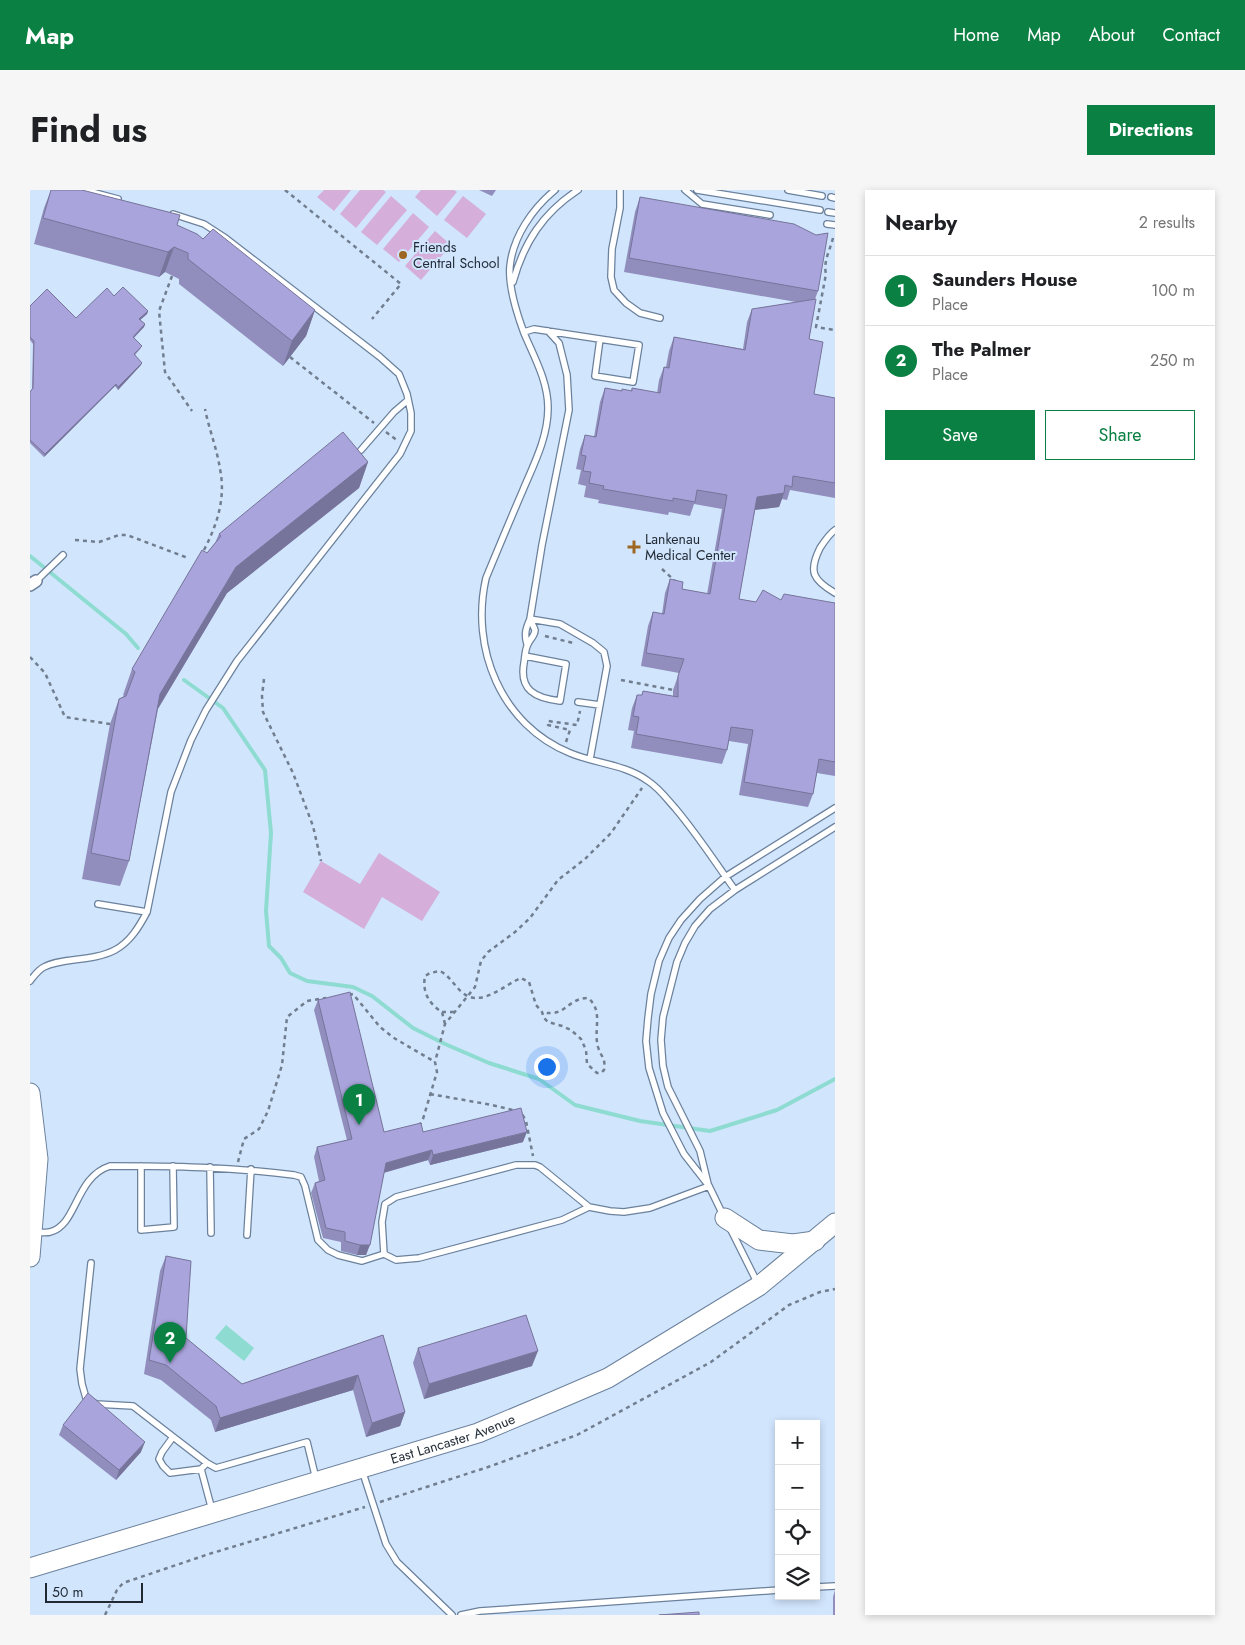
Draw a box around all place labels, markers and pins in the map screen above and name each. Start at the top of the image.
place label: Friends Central School [413,237,500,273]
marker: Friends Central School [397,249,409,261]
place label: Lankenau Medical Center [645,529,736,565]
marker: Lankenau Medical Center [627,540,641,554]
pin: 1 [343,1084,375,1125]
pin: 2 [154,1322,186,1363]

